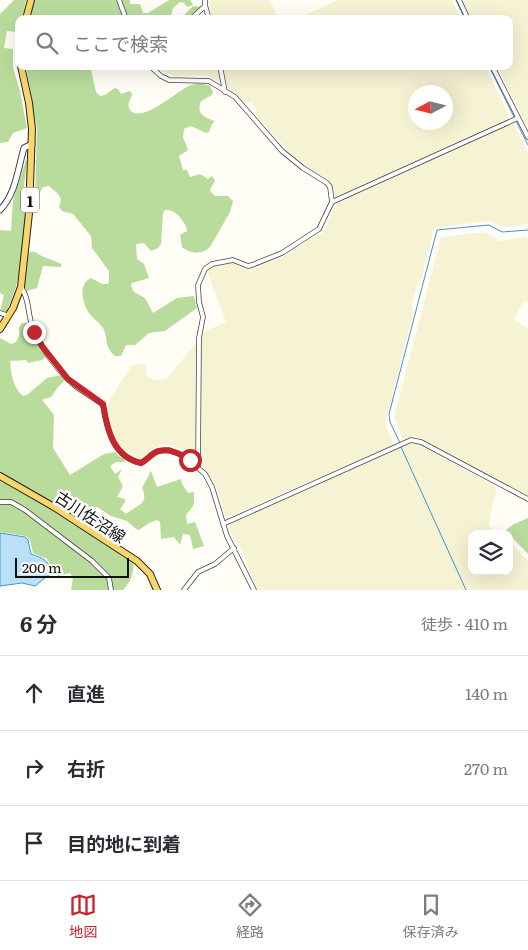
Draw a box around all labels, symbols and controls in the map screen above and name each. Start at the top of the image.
search box [15,15,513,70]
icon: search [33,29,61,57]
text: ここで検索 [73,29,168,57]
north arrow [408,85,453,130]
road number: 1 [21,188,39,212]
route end [23,321,46,344]
route start [179,449,202,472]
street label: 古川佐沼線 [51,484,131,548]
map controls [468,530,513,575]
button: layers [468,530,513,575]
scale bar [15,555,129,578]
text: 200 m [22,557,62,577]
text: 6 分 [20,607,57,638]
text: 徒歩 · 410 m [421,611,508,635]
icon: ahead [20,679,48,707]
text: 直進 [67,679,105,707]
text: 140 m [465,681,508,705]
icon: right [20,754,48,782]
text: 右折 [67,754,105,782]
text: 270 m [464,756,508,780]
icon: arrive [20,829,48,857]
text: 目的地に到着 [67,829,181,857]
tab: 地図 [69,891,97,941]
tab: 経路 [236,891,264,941]
tab: 保存済み [403,891,459,941]

